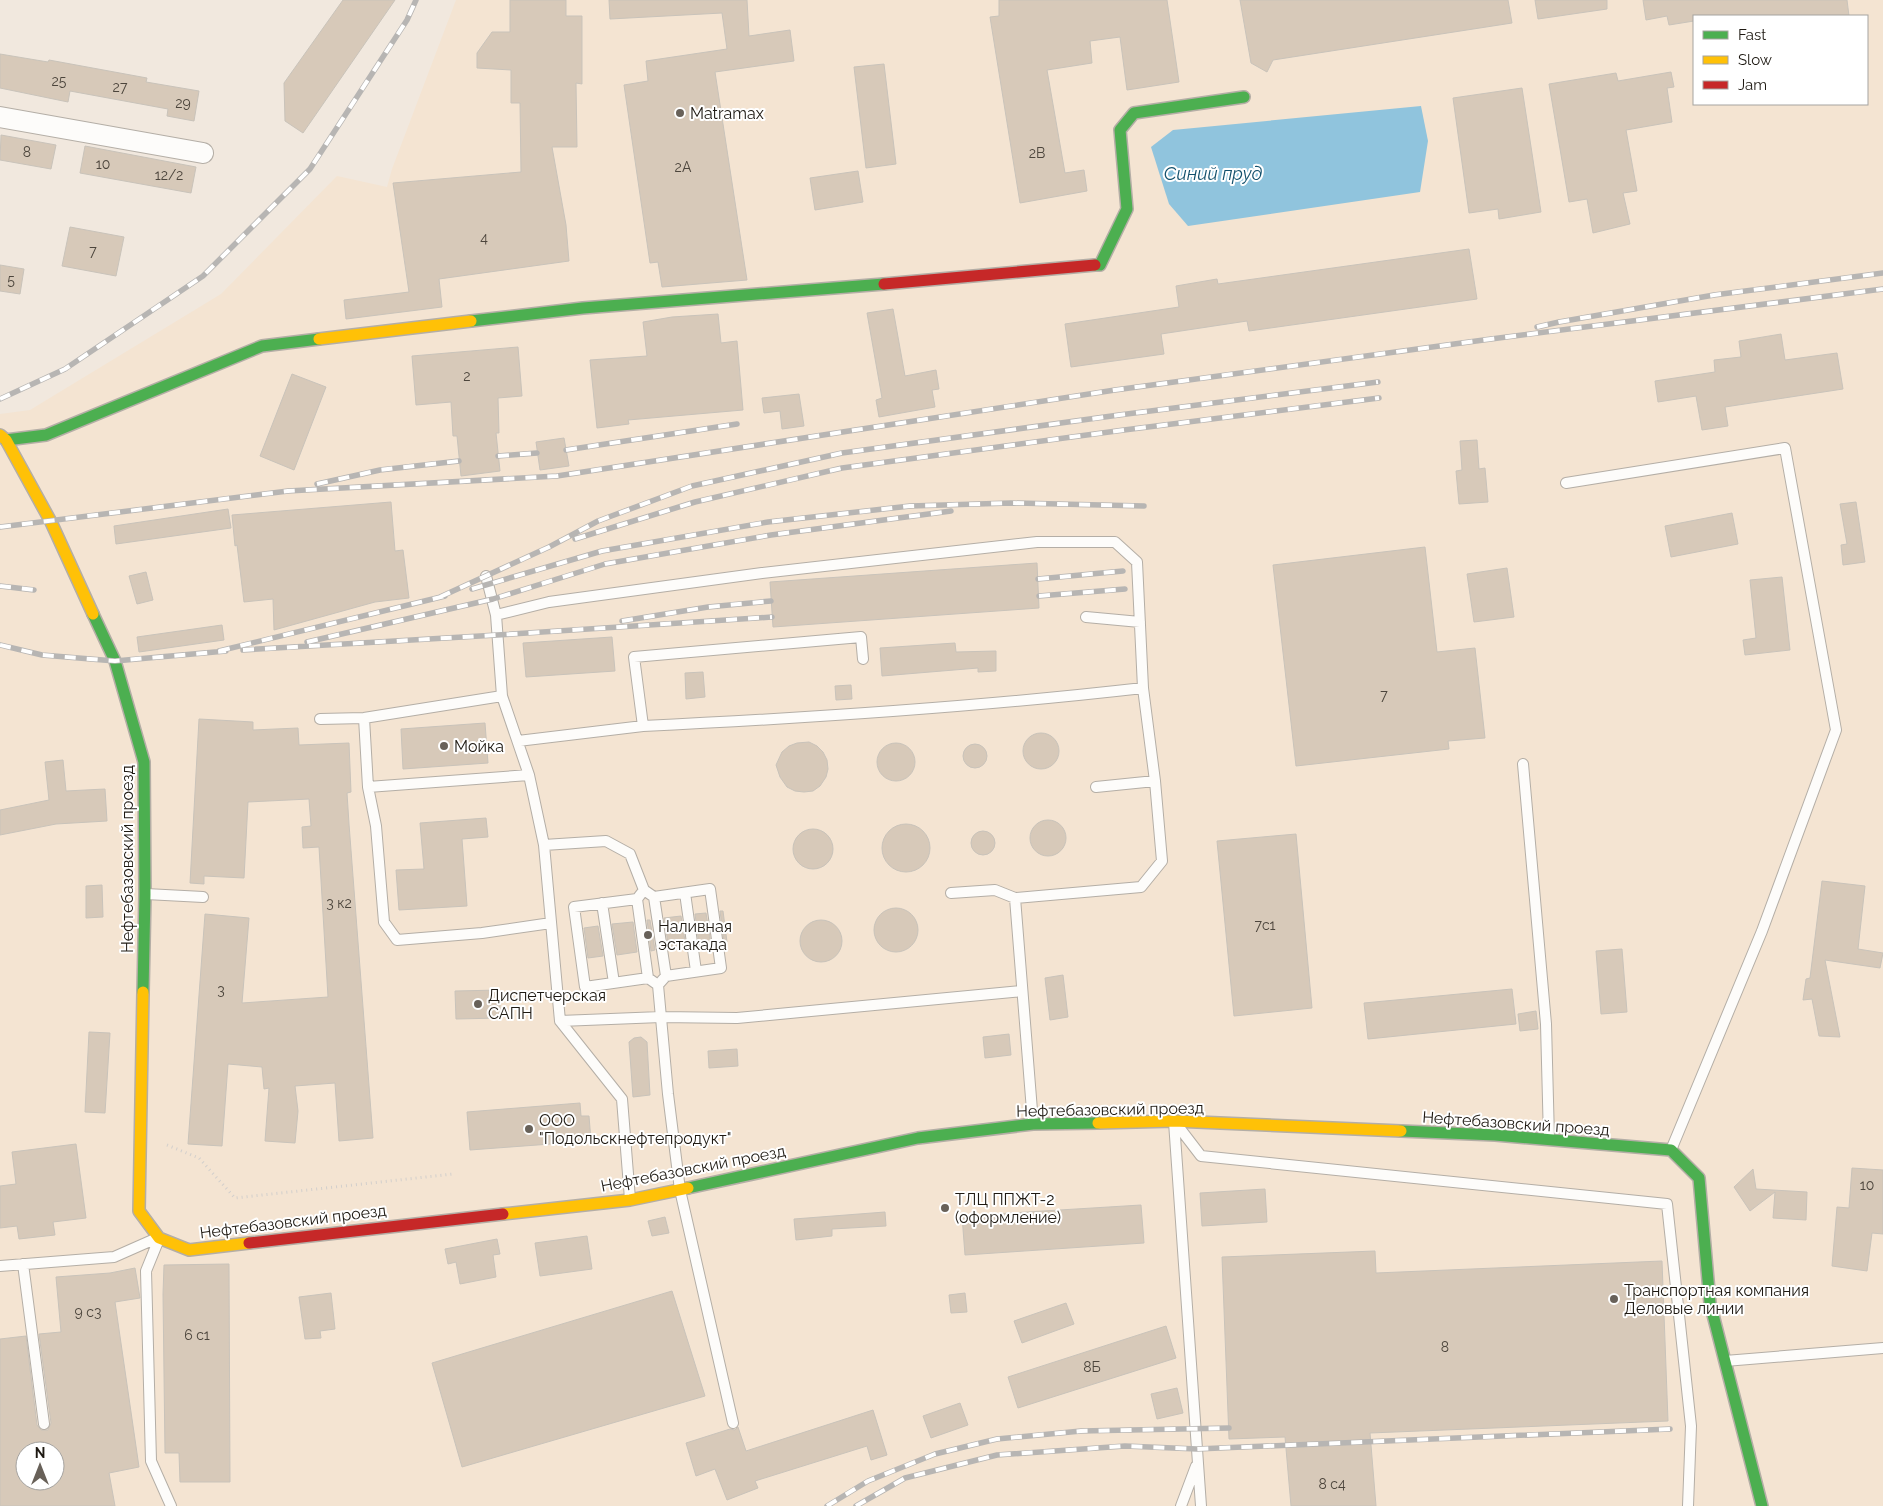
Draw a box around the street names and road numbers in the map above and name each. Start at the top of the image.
street label: Нефтебазовский проезд [118,765,137,953]
street label: Нефтебазовский проезд [1016,1098,1204,1121]
street label: Нефтебазовский проезд [1422,1107,1610,1140]
street label: Нефтебазовский проезд [599,1141,787,1196]
street label: Нефтебазовский проезд [199,1201,387,1242]

